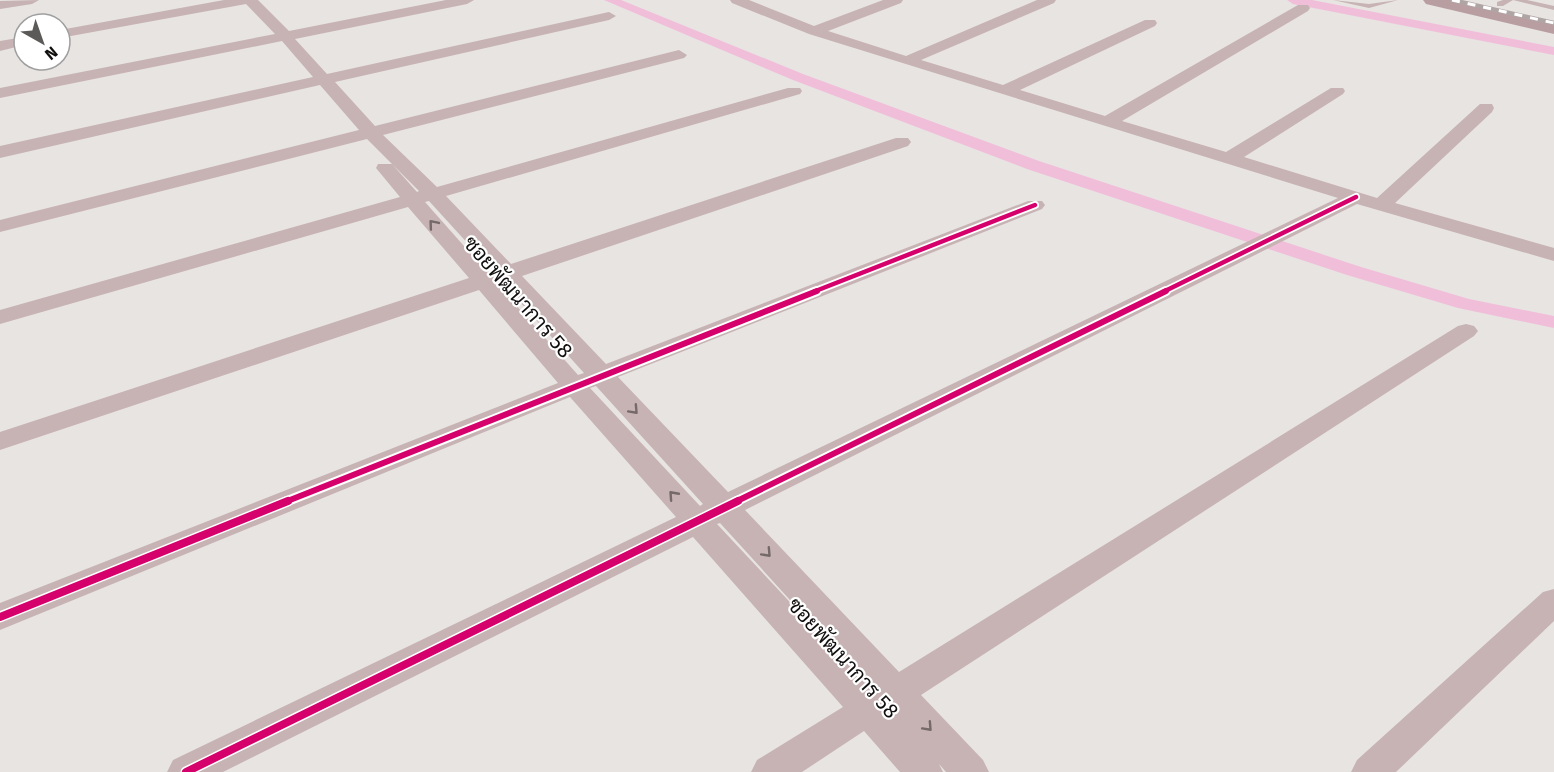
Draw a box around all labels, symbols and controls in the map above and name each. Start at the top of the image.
north arrow [12,12,72,72]
text: N [41,42,61,64]
one-way arrow [429,220,440,231]
street label: ซอยพัฒนาการ 58 [458,231,578,363]
one-way arrow [627,403,638,414]
one-way arrow [669,491,680,502]
one-way arrow [760,547,771,557]
street label: ซอยพัฒนาการ 58 [782,592,904,724]
one-way arrow [921,720,932,730]

